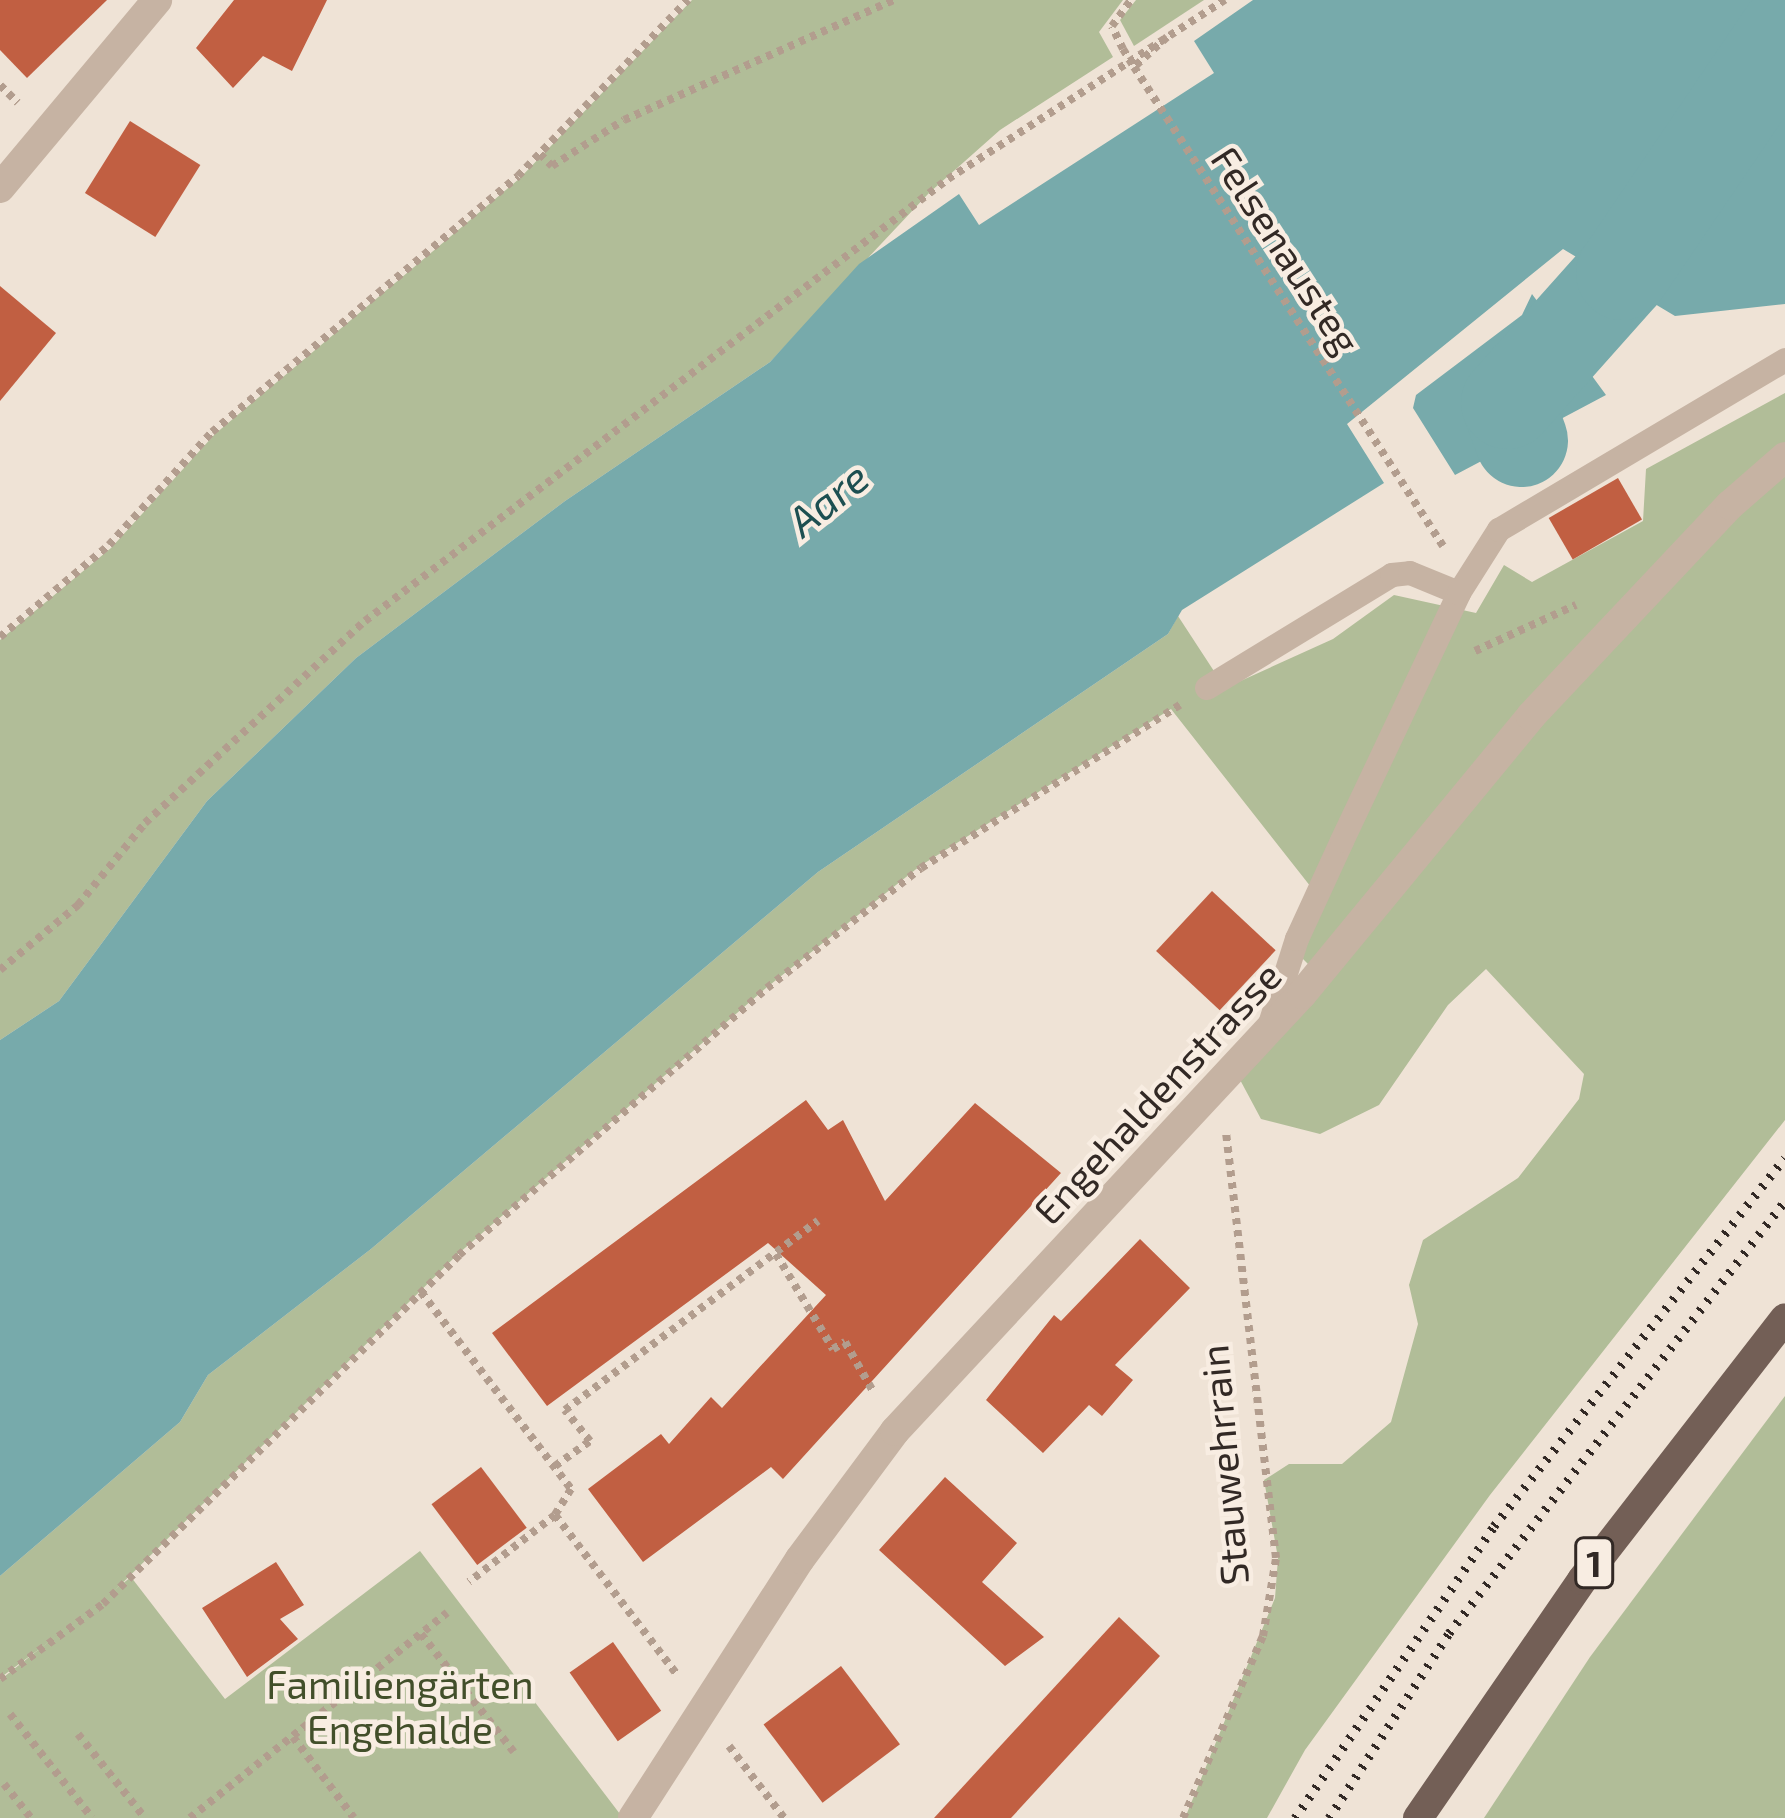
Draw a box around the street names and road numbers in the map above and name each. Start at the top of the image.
street label: Felsenausteg [1202,138,1370,362]
street label: Engehaldenstrasse [1024,952,1290,1234]
street label: Stauwehrrain [1190,1343,1258,1587]
road number: 1 [1573,1533,1615,1593]

